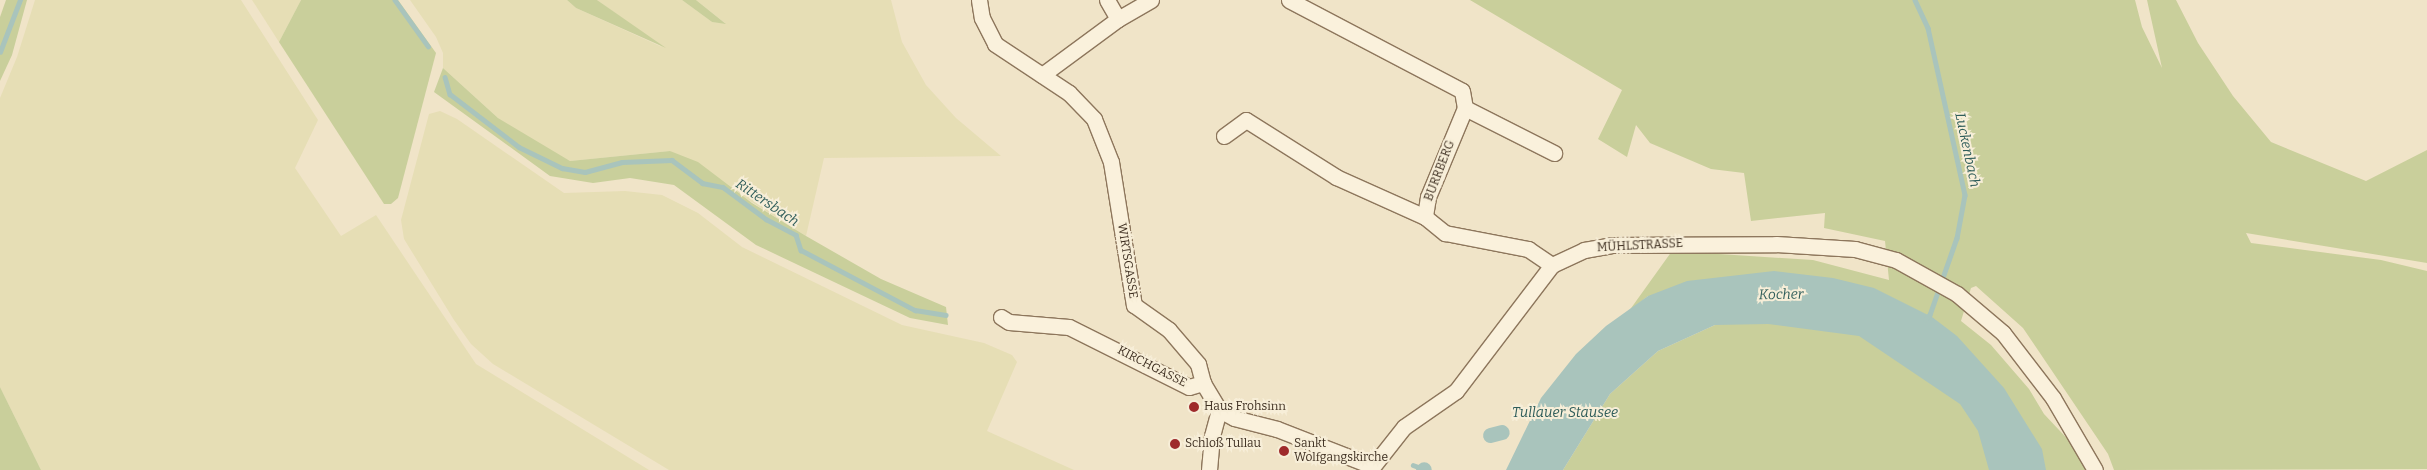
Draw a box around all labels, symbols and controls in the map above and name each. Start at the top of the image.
water label: Luckenbach [1951,111,1983,189]
street label: BURRBERG [1422,139,1458,203]
water label: Rittersbach [732,176,802,230]
street label: WIRTSGASSE [1114,222,1140,300]
street label: MÜHLSTRASSE [1597,237,1683,255]
water label: Kocher [1759,286,1803,304]
street label: KIRCHGASSE [1115,343,1189,391]
place label: Haus Frohsinn [1204,400,1286,414]
marker: Haus Frohsinn [1188,401,1200,413]
water label: Tullauer Stausee [1512,405,1618,421]
place label: Schloß Tullau [1185,437,1261,451]
place label: Sankt Wolfgangskirche [1294,437,1388,465]
marker: Schloß Tullau [1169,438,1181,450]
marker: Sankt Wolfgangskirche [1278,445,1290,457]

